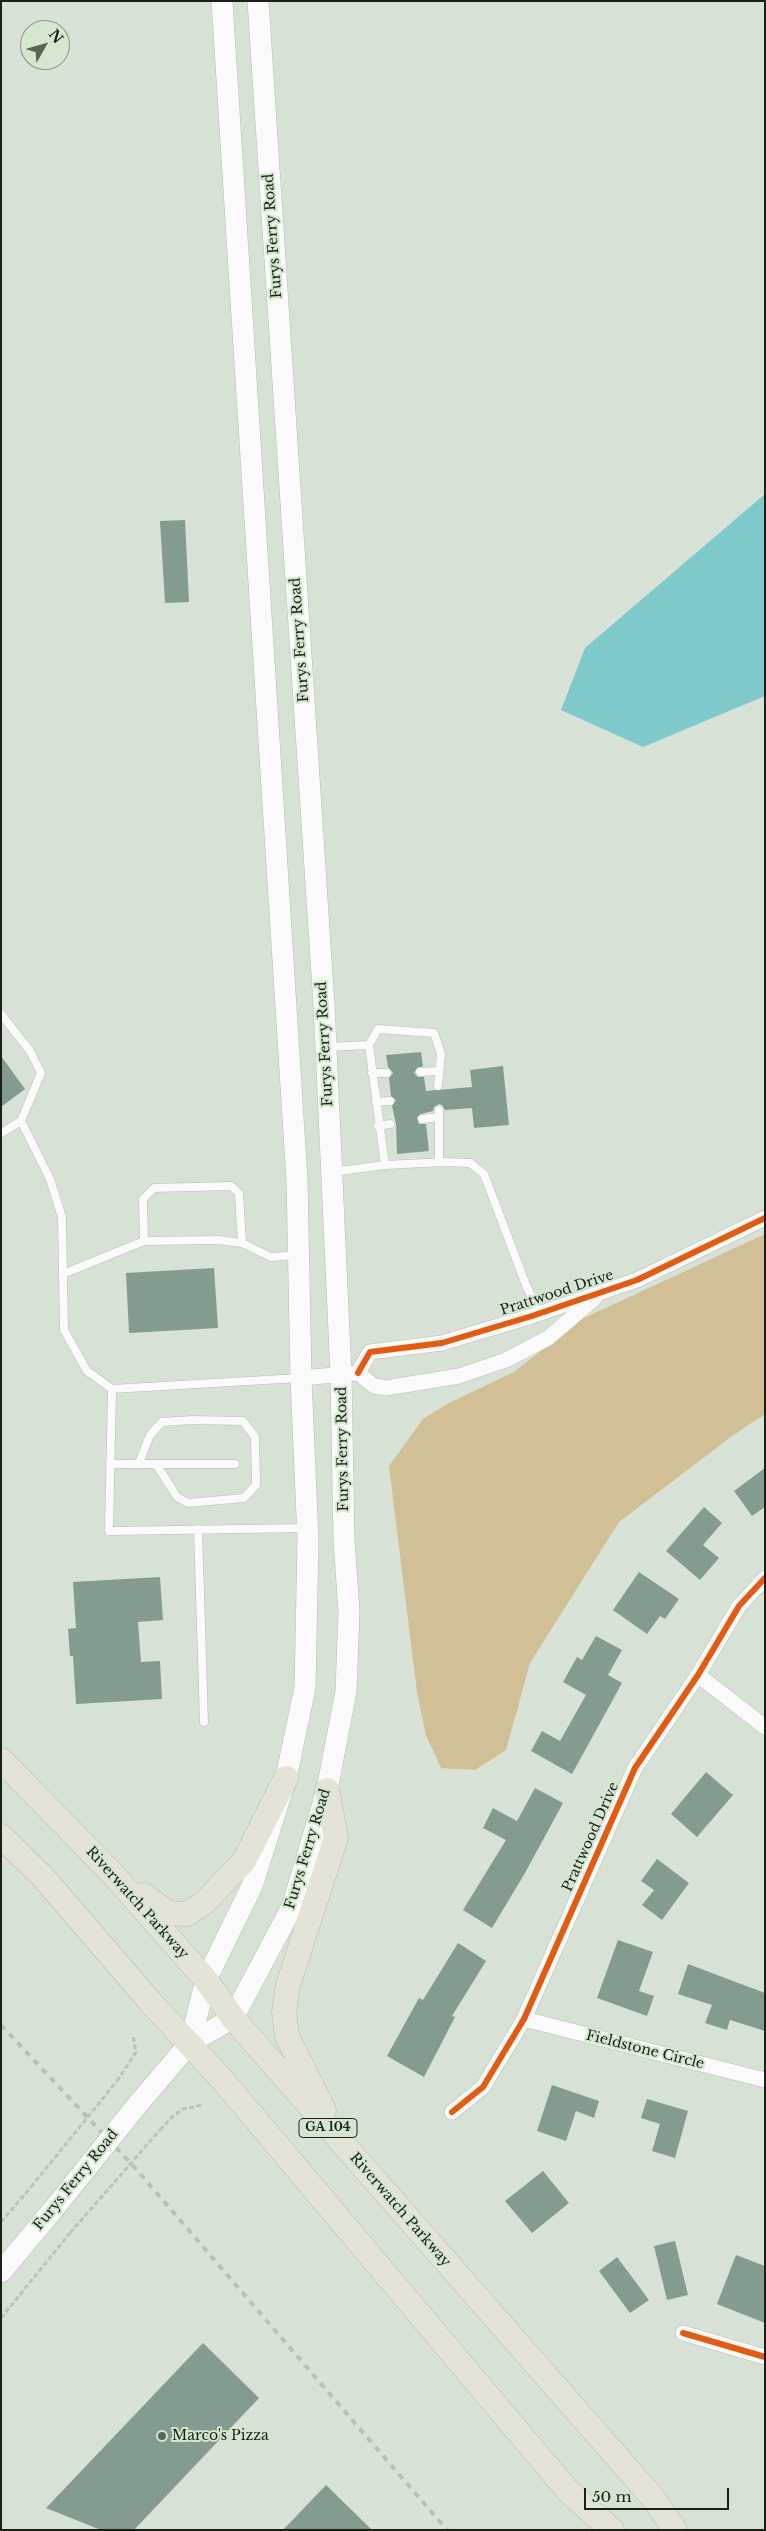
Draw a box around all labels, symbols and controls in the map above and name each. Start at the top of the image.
north arrow [20,20,70,70]
text: N [45,26,67,47]
street label: Furys Ferry Road [260,173,286,299]
street label: Furys Ferry Road [287,577,313,703]
street label: Furys Ferry Road [313,981,337,1107]
street label: Prattwood Drive [498,1267,616,1319]
street label: Furys Ferry Road [334,1386,352,1512]
street label: Prattwood Drive [559,1780,623,1894]
street label: Furys Ferry Road [282,1787,334,1911]
street label: Riverwatch Parkway [82,1843,192,1963]
street label: Fieldstone Circle [584,2027,706,2073]
road number: GA 104 [299,2118,357,2138]
street label: Furys Ferry Road [30,2126,122,2234]
street label: Riverwatch Parkway [346,2150,454,2270]
place label: Marco's Pizza [172,2428,269,2444]
marker: Marco's Pizza [156,2430,168,2442]
scale bar [586,2478,731,2510]
text: 50 m [592,2487,632,2506]

